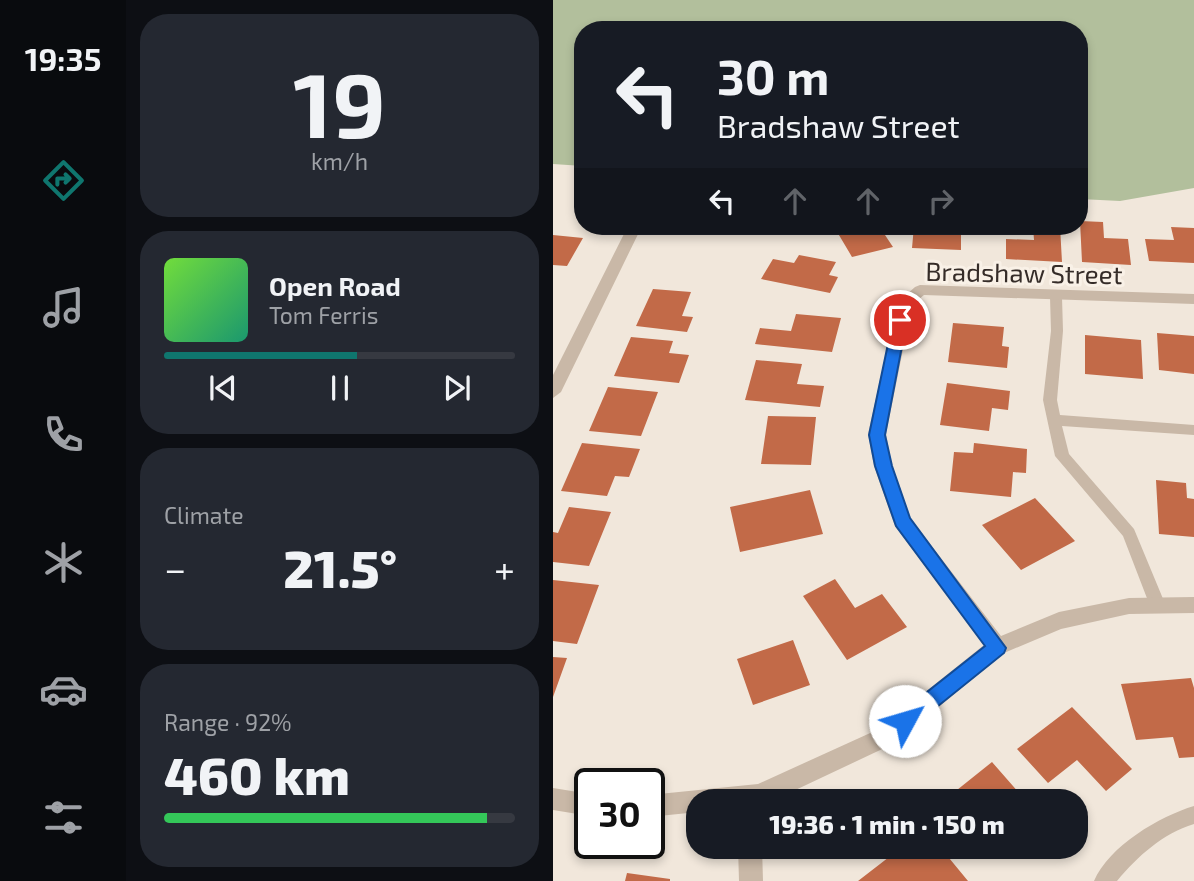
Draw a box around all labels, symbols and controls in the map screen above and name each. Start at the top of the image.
text: 19:35 [25,39,101,77]
text: 30 m [717,46,829,105]
text: 19 [293,47,386,156]
icon: left [602,49,693,140]
text: Bradshaw Street [717,106,960,144]
text: km/h [311,147,368,175]
icon: directions [39,156,88,205]
icon: left [703,182,741,220]
icon: ahead [776,182,814,220]
icon: ahead [849,182,887,220]
icon: right [922,182,960,220]
street label: Bradshaw Street [925,255,1123,289]
text: Open Road [269,270,401,301]
icon: music [39,283,88,332]
pin [870,290,930,350]
text: Tom Ferris [269,301,378,329]
icon: arrive [881,301,919,339]
icon: previous [204,369,242,407]
icon: pause [321,369,359,407]
icon: next [438,369,476,407]
icon: phone [39,410,88,459]
text: Climate [164,501,244,529]
text: 21.5° [283,536,397,598]
icon: climate [39,538,88,587]
text: − [164,545,186,591]
text: + [494,545,515,591]
icon: car [39,665,88,714]
position arrow [868,684,942,758]
text: Range · 92% [164,708,292,736]
text: 460 km [164,743,350,805]
speed limit sign: 30 [574,768,665,859]
icon: filters [39,793,88,842]
text: 19:36 · 1 min · 150 m [769,808,1005,839]

